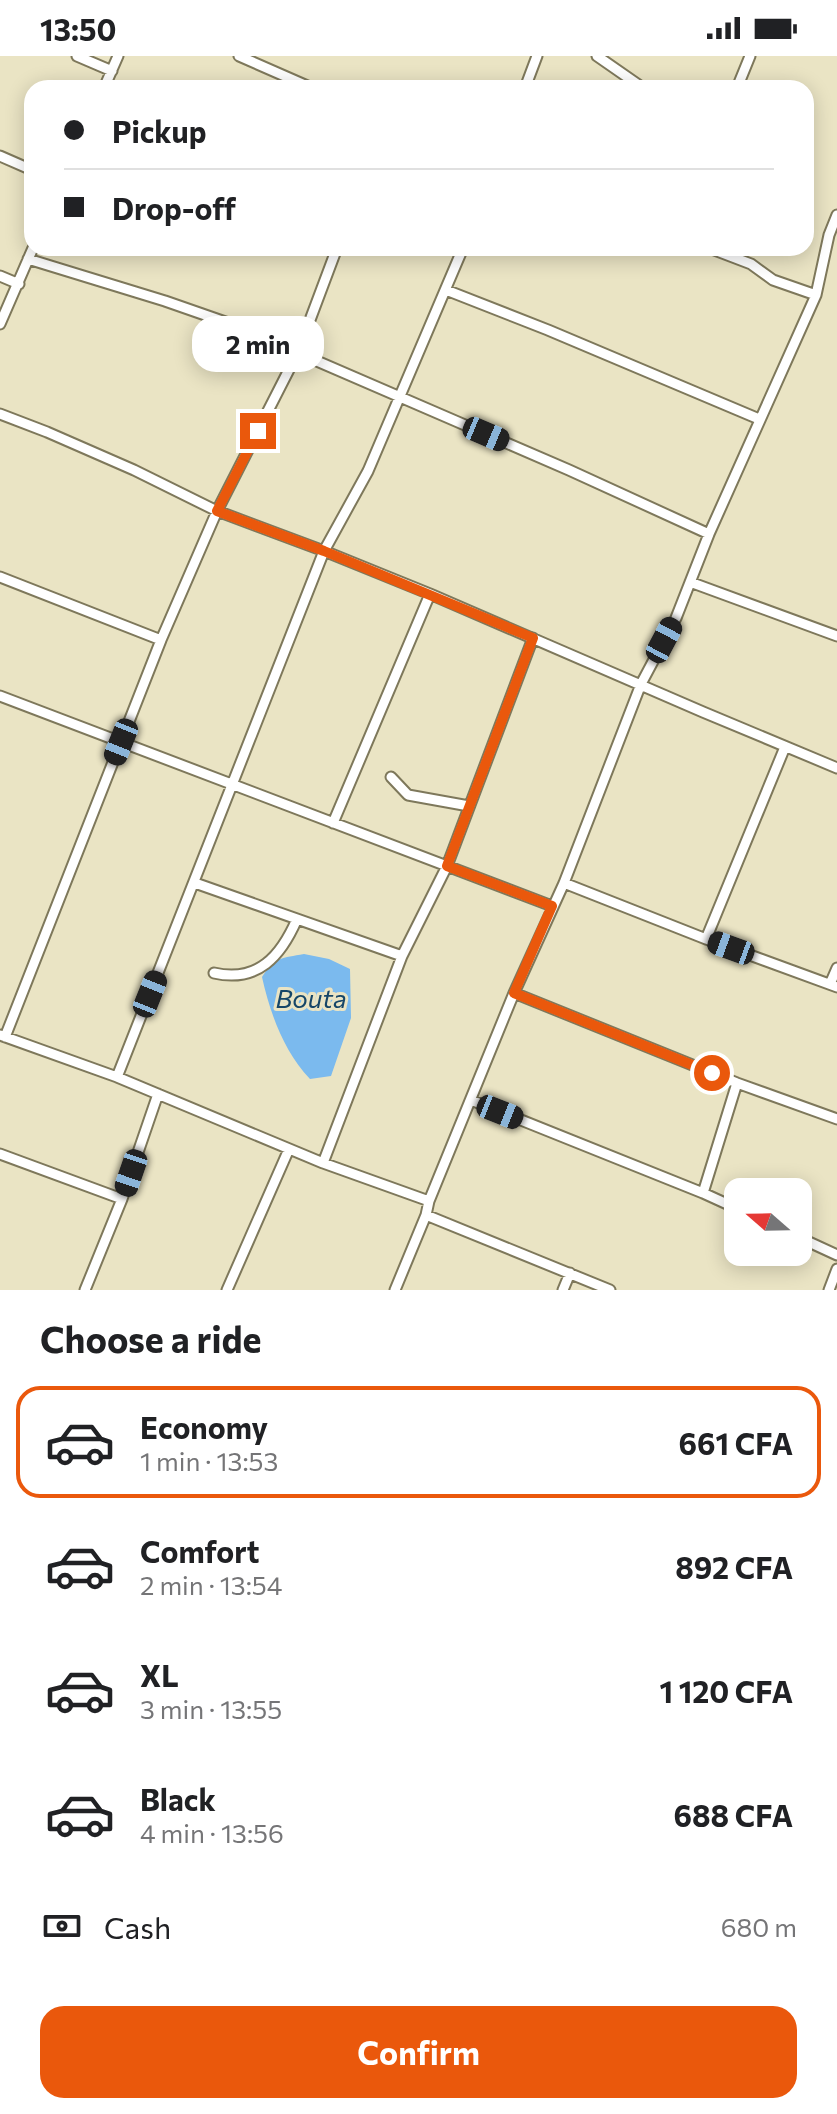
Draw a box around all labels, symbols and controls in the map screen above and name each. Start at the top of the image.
text: 13:50 [40,10,116,47]
text: Pickup [112,112,206,149]
text: Drop-off [112,189,236,226]
callout: 2 min [192,315,324,371]
text: 2 min [226,328,290,359]
route end [240,413,276,449]
car [459,414,513,454]
car [642,613,686,667]
car [101,715,141,769]
car [704,929,758,967]
car [130,967,170,1021]
water label: Bouta [275,982,347,1013]
route start [694,1055,730,1091]
car [473,1092,527,1132]
car [112,1146,150,1200]
north arrow [724,1178,812,1266]
map controls [724,1178,812,1266]
text: Choose a ride [40,1316,261,1360]
icon: car [44,1406,116,1478]
text: Economy [140,1408,268,1445]
text: 661 CFA [679,1424,793,1461]
text: 1 min · 13:53 [140,1445,278,1476]
icon: car [44,1530,116,1602]
text: Comfort [140,1532,259,1569]
text: 892 CFA [675,1548,793,1585]
text: 2 min · 13:54 [140,1569,282,1600]
icon: car [44,1654,116,1726]
text: XL [140,1656,179,1693]
text: 1 120 CFA [659,1672,793,1709]
text: 3 min · 13:55 [140,1693,282,1724]
icon: car [44,1778,116,1850]
text: Black [140,1780,216,1817]
text: 688 CFA [673,1796,793,1833]
text: 4 min · 13:56 [140,1817,284,1848]
icon: cash [40,1904,84,1948]
text: Cash [104,1908,171,1945]
text: 680 m [721,1911,797,1942]
button: Confirm [40,2006,797,2098]

